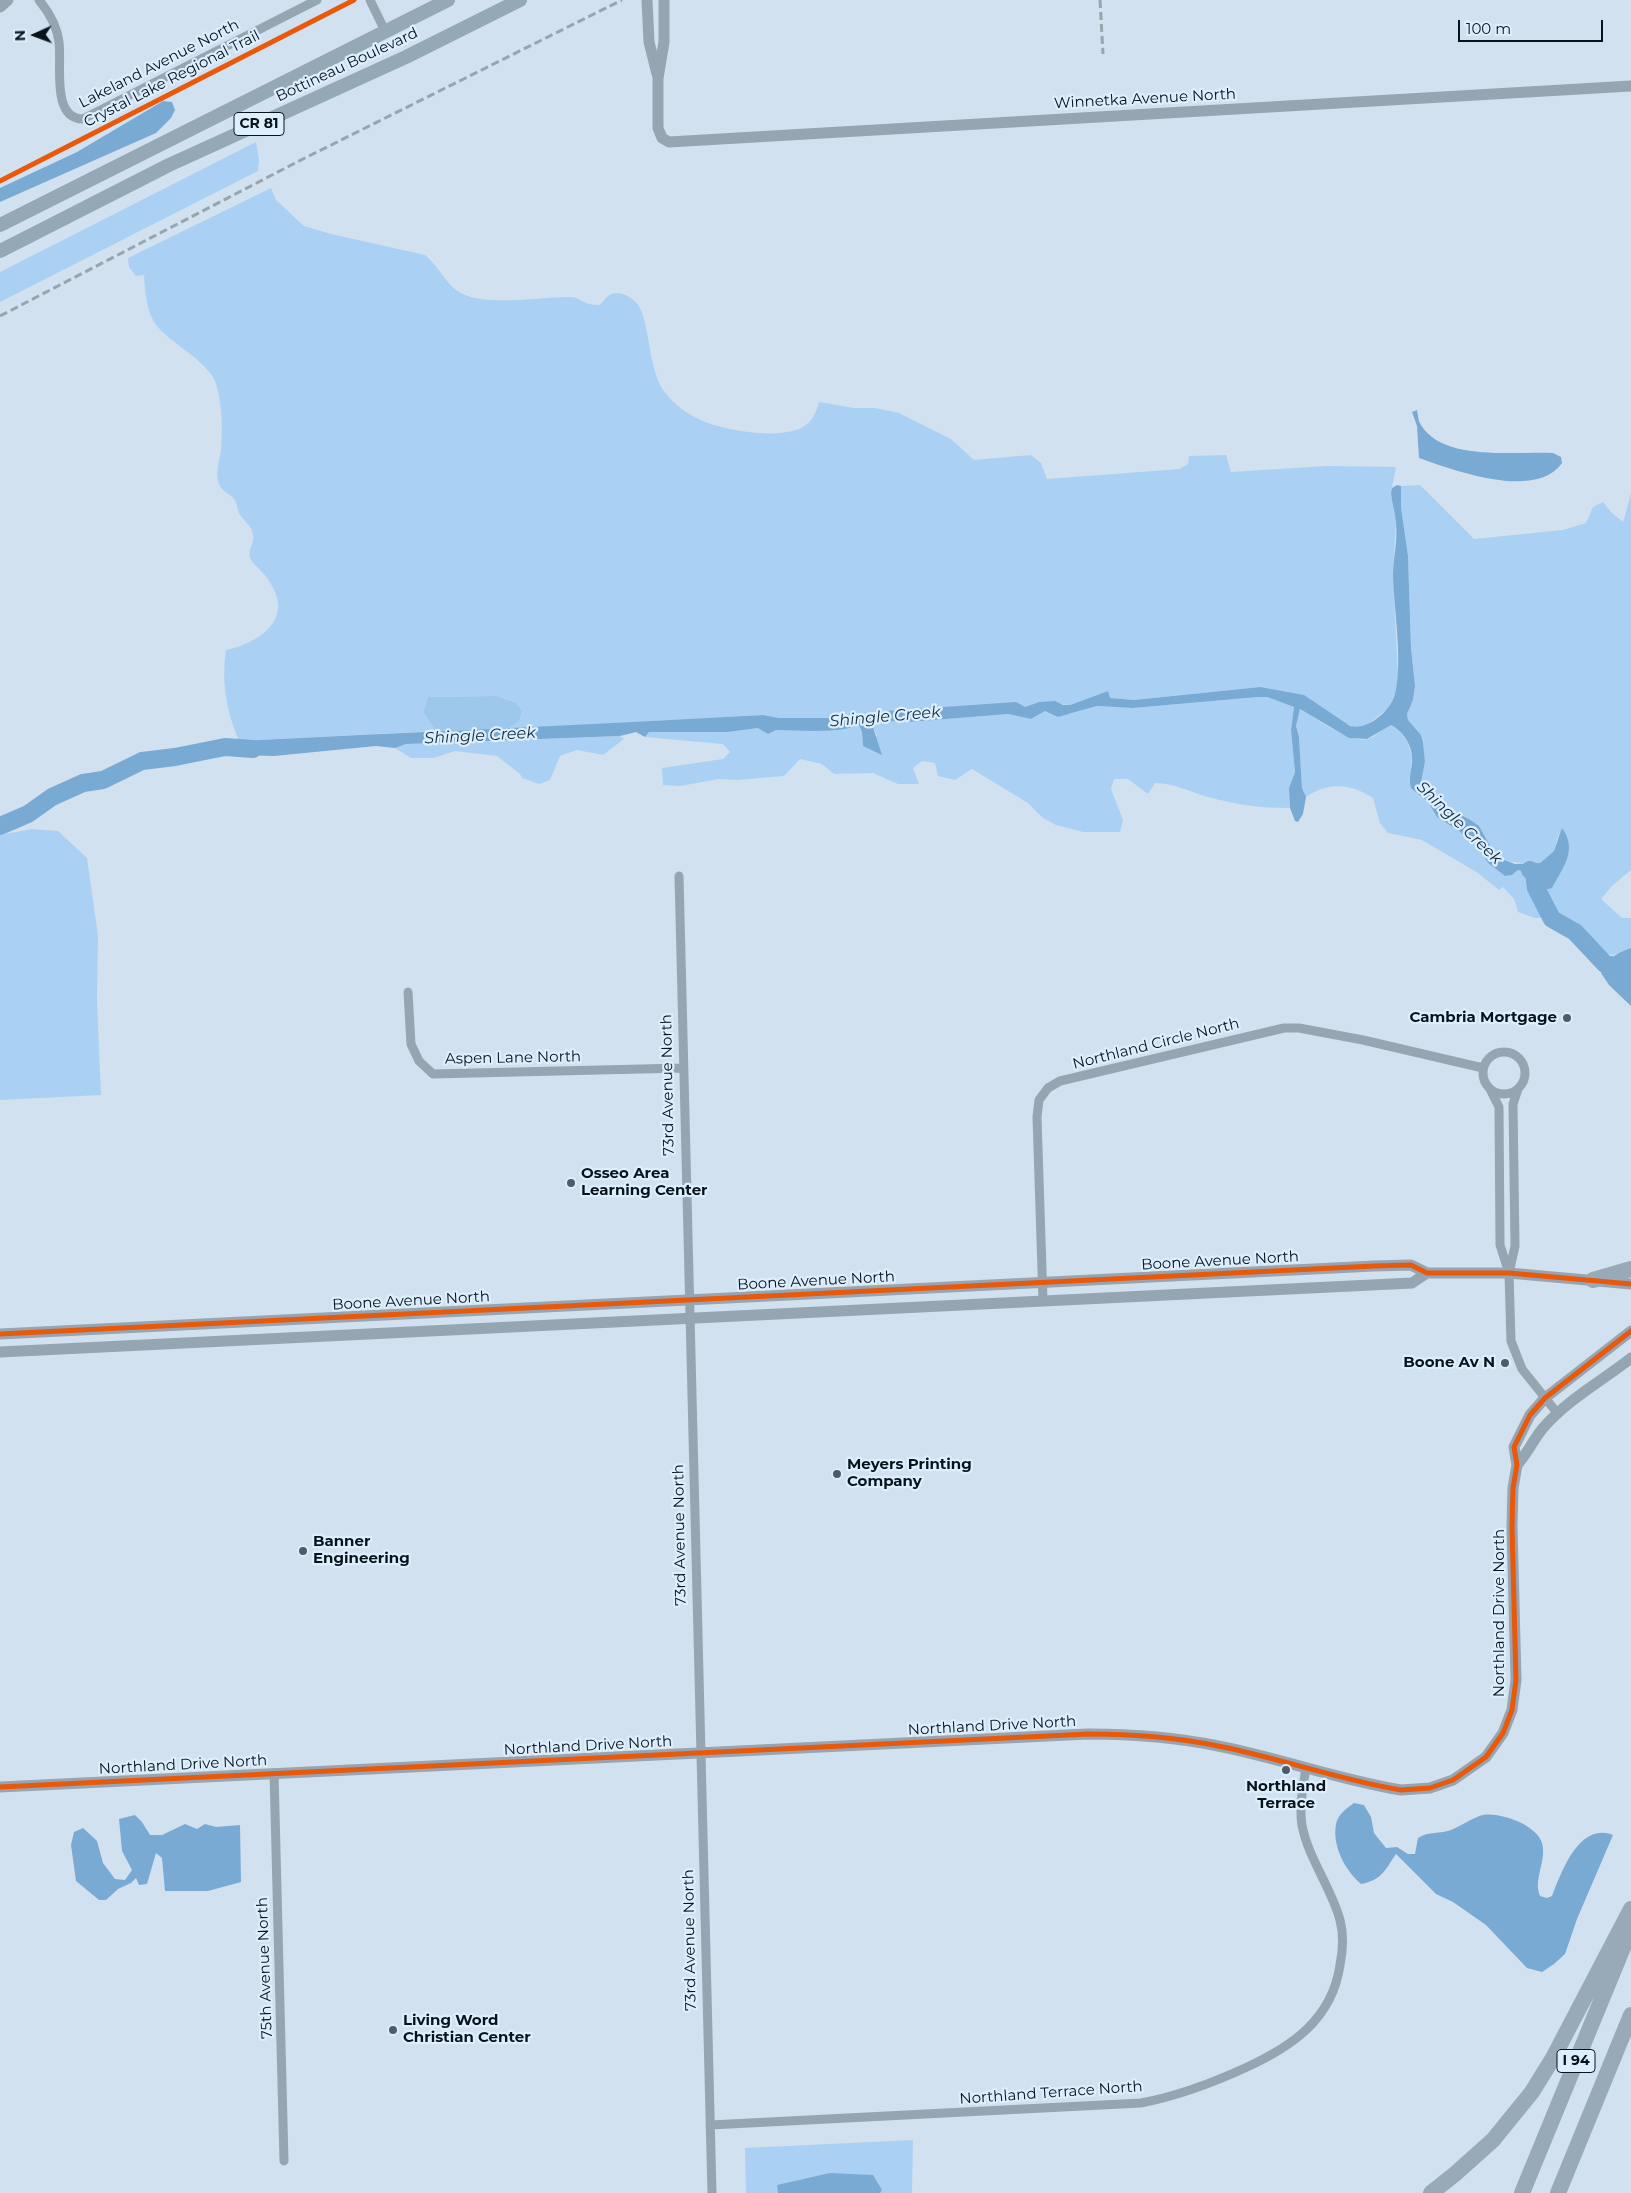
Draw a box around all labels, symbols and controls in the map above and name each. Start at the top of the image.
north arrow [10,10,60,60]
scale bar [1461,10,1606,42]
street label: Lakeland Avenue North [76,16,242,112]
text: 100 m [1466,19,1511,38]
street label: Bottineau Boulevard [273,24,421,106]
street label: Crystal Lake Regional Trail [81,27,263,131]
text: N [11,30,29,41]
street label: Winnetka Avenue North [1054,85,1236,113]
road number: CR 81 [234,112,284,136]
water label: Shingle Creek [829,703,941,731]
water label: Shingle Creek [424,723,536,749]
water label: Shingle Creek [1412,777,1506,869]
place label: Cambria Mortgage [1410,1009,1557,1027]
marker: Cambria Mortgage [1561,1012,1573,1024]
street label: 73rd Avenue North [658,1014,678,1156]
street label: Northland Circle North [1071,1015,1241,1073]
street label: Aspen Lane North [445,1048,581,1068]
place label: Osseo Area Learning Center [581,1165,708,1200]
marker: Osseo Area Learning Center [565,1177,577,1189]
street label: Boone Avenue North [1141,1248,1299,1274]
street label: Boone Avenue North [737,1268,895,1294]
street label: Boone Avenue North [332,1288,490,1314]
place label: Boone Av N [1403,1354,1495,1372]
marker: Boone Av N [1499,1357,1511,1369]
place label: Meyers Printing Company [847,1456,972,1491]
street label: 73rd Avenue North [670,1464,690,1606]
marker: Meyers Printing Company [831,1468,843,1480]
street label: Northland Drive North [1491,1529,1509,1697]
place label: Banner Engineering [313,1533,410,1568]
marker: Banner Engineering [297,1545,309,1557]
street label: Northland Drive North [907,1713,1077,1739]
street label: Northland Drive North [503,1733,673,1759]
street label: Northland Drive North [98,1752,268,1778]
marker: Northland Terrace [1280,1764,1292,1776]
place label: Northland Terrace [1246,1778,1326,1813]
street label: 73rd Avenue North [680,1869,700,2011]
street label: 75th Avenue North [254,1897,276,2039]
place label: Living Word Christian Center [403,2012,531,2047]
marker: Living Word Christian Center [387,2024,399,2036]
road number: I 94 [1557,2050,1595,2072]
street label: Northland Terrace North [959,2078,1143,2108]

